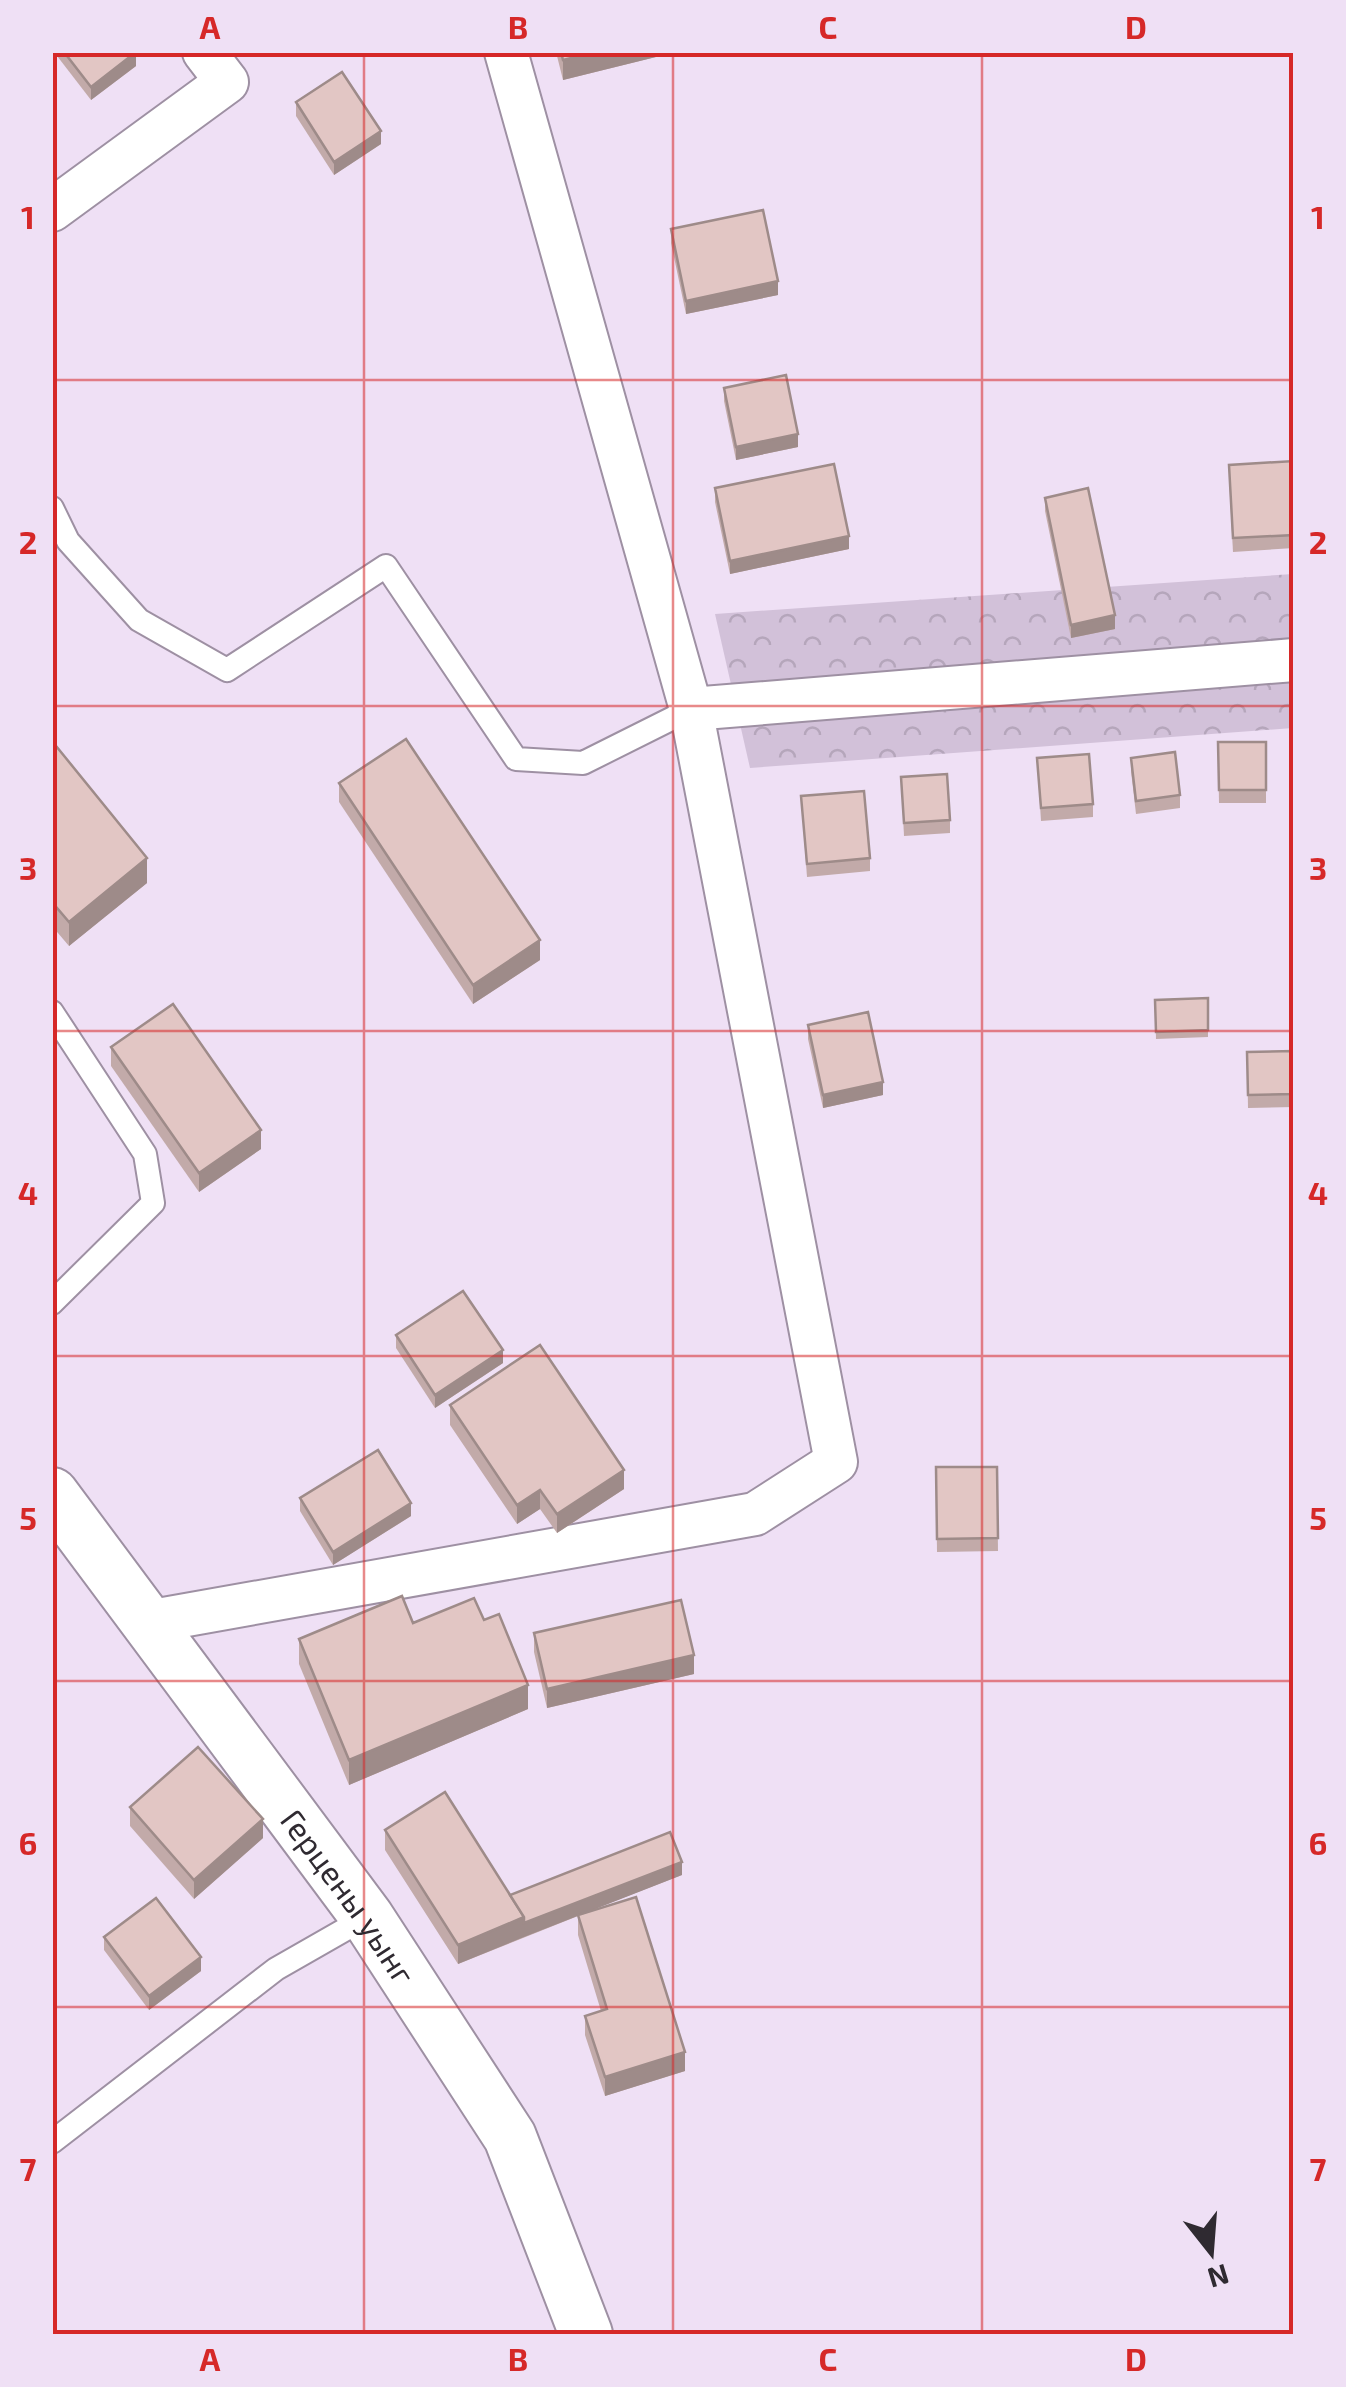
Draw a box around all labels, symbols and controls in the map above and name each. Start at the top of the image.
text: A [200,7,221,45]
text: B [508,7,528,45]
text: C [819,7,837,45]
text: D [1125,7,1147,45]
text: 1 [21,197,35,235]
text: 1 [1311,197,1325,235]
text: 2 [19,522,37,560]
text: 2 [1309,522,1327,560]
text: 3 [19,848,37,886]
text: 3 [1309,848,1327,886]
text: 4 [18,1173,38,1211]
text: 4 [1308,1173,1328,1211]
text: 5 [19,1498,37,1536]
text: 5 [1309,1498,1327,1536]
street label: Герцены уынг [274,1801,424,1991]
text: 6 [19,1823,37,1861]
text: 6 [1309,1823,1327,1861]
text: 7 [20,2149,37,2187]
text: 7 [1310,2149,1327,2187]
north arrow [1161,2202,1261,2302]
text: N [1204,2258,1233,2296]
text: A [200,2339,221,2377]
text: B [508,2339,528,2377]
text: C [819,2339,837,2377]
text: D [1125,2339,1147,2377]

